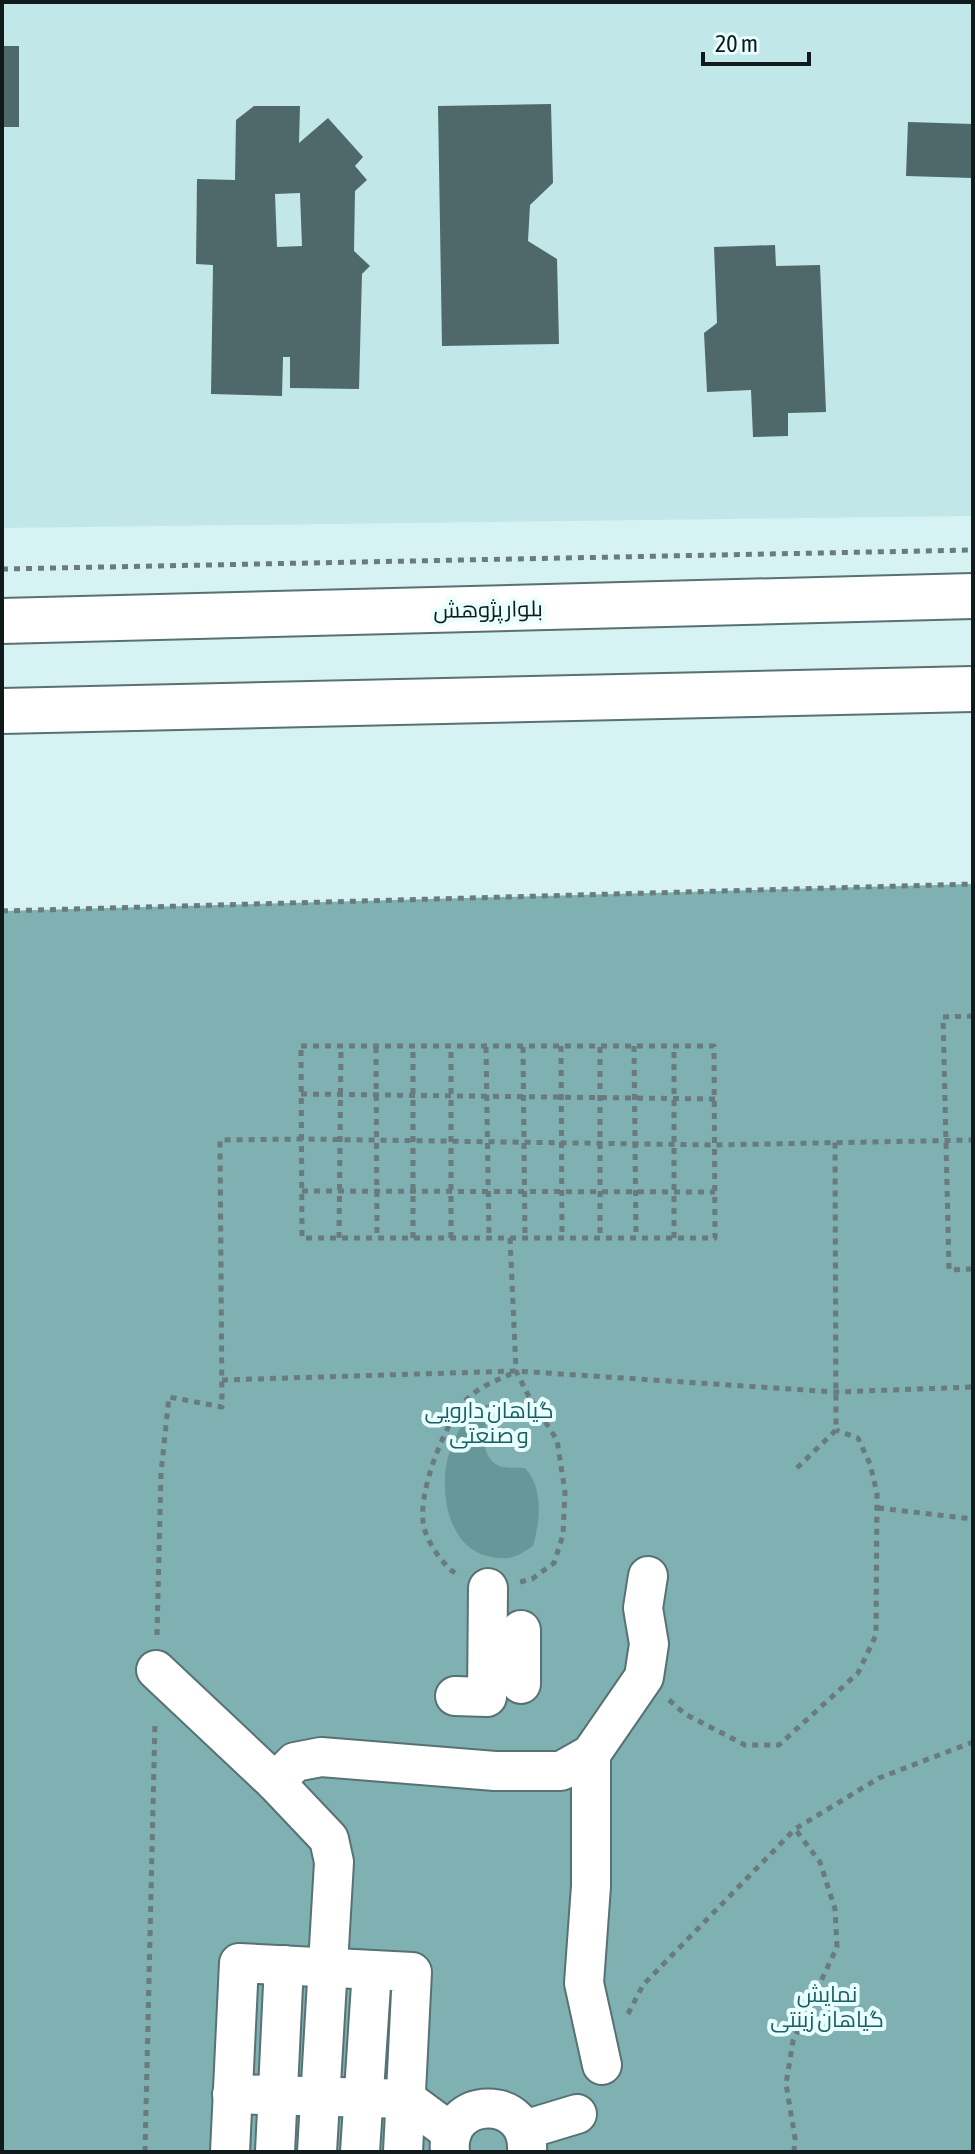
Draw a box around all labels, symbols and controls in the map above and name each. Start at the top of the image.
scale bar [703,16,809,66]
text: 20 m [715,30,758,57]
street label: بلوار پژوهش [433,595,543,625]
park label: گیاهان دارویی و صنعتی [424,1397,554,1449]
park label: نمایش گیاهان زینتی [770,1981,884,2033]

